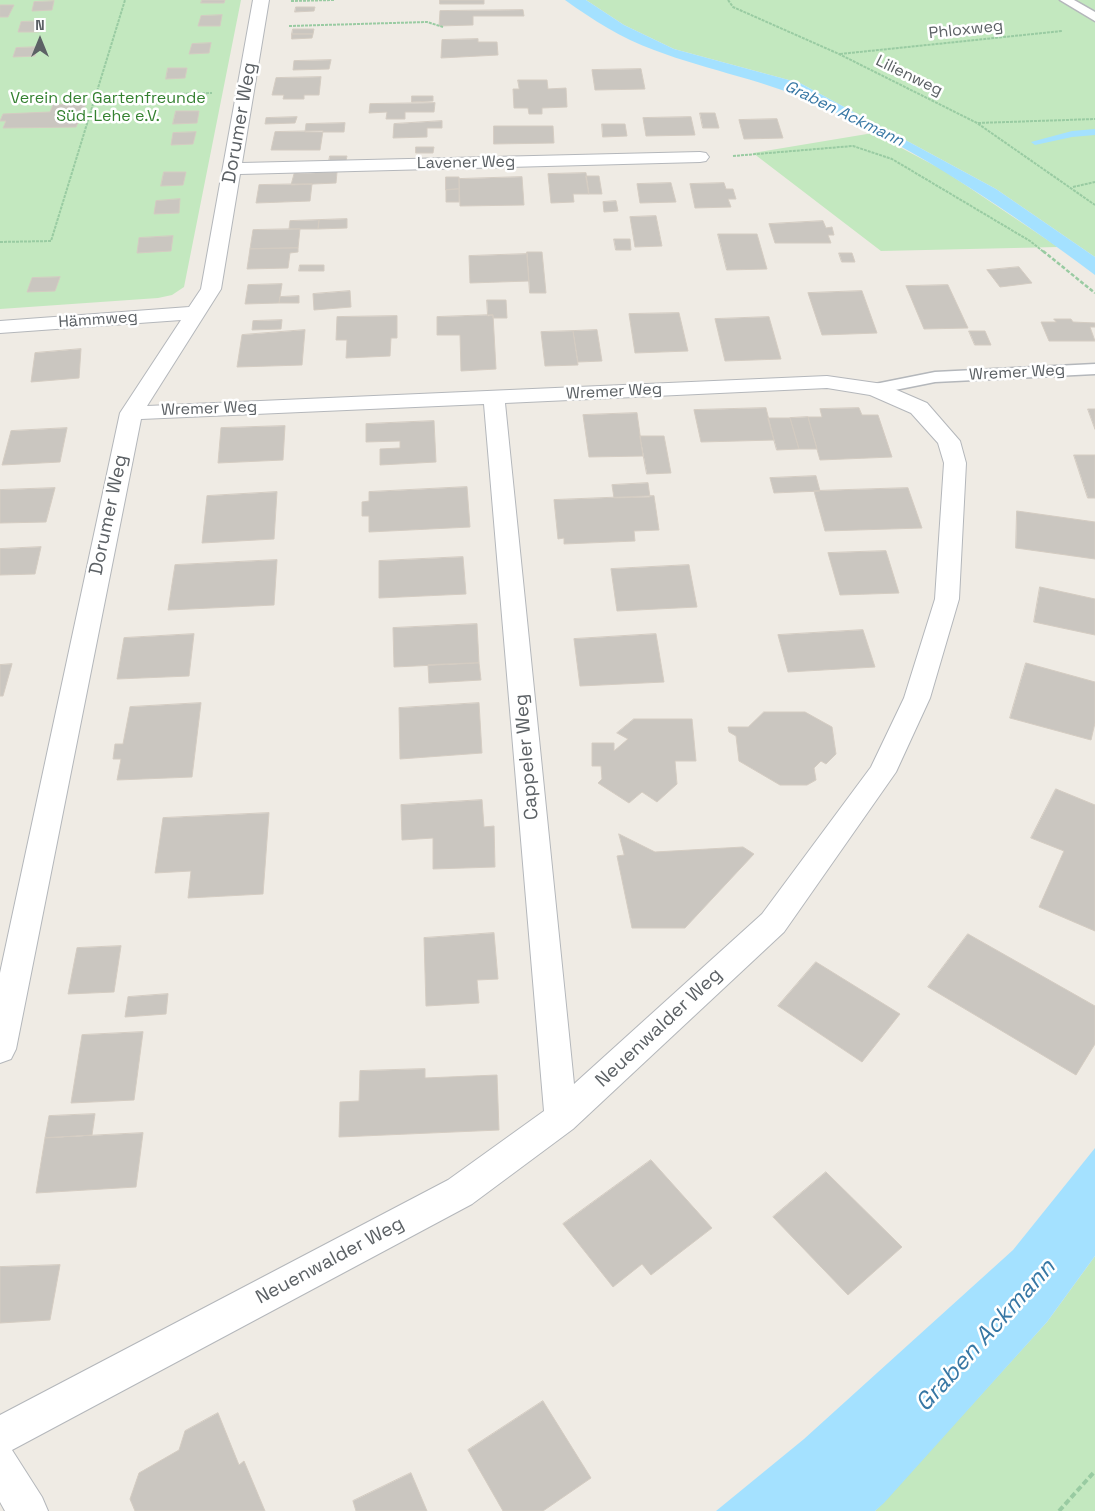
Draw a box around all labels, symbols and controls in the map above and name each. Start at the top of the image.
north arrow [15,15,65,65]
text: N [35,16,45,34]
street label: Phloxweg [928,17,1004,43]
street label: Lilienweg [872,52,946,100]
street label: Dorumer Weg [218,61,262,185]
water label: Graben Ackmann [781,77,907,151]
park label: Verein der Gartenfreunde Süd-Lehe e.V. [10,89,206,127]
street label: Lavener Weg [417,153,515,173]
street label: Hämmweg [58,308,138,332]
street label: Wremer Weg [969,361,1065,385]
street label: Wremer Weg [566,380,662,404]
street label: Wremer Weg [161,398,257,420]
street label: Dorumer Weg [85,453,133,577]
street label: Cappeler Weg [510,693,544,821]
street label: Neuenwalder Weg [591,964,727,1092]
street label: Neuenwalder Weg [252,1212,408,1310]
water label: Graben Ackmann [910,1254,1062,1418]

